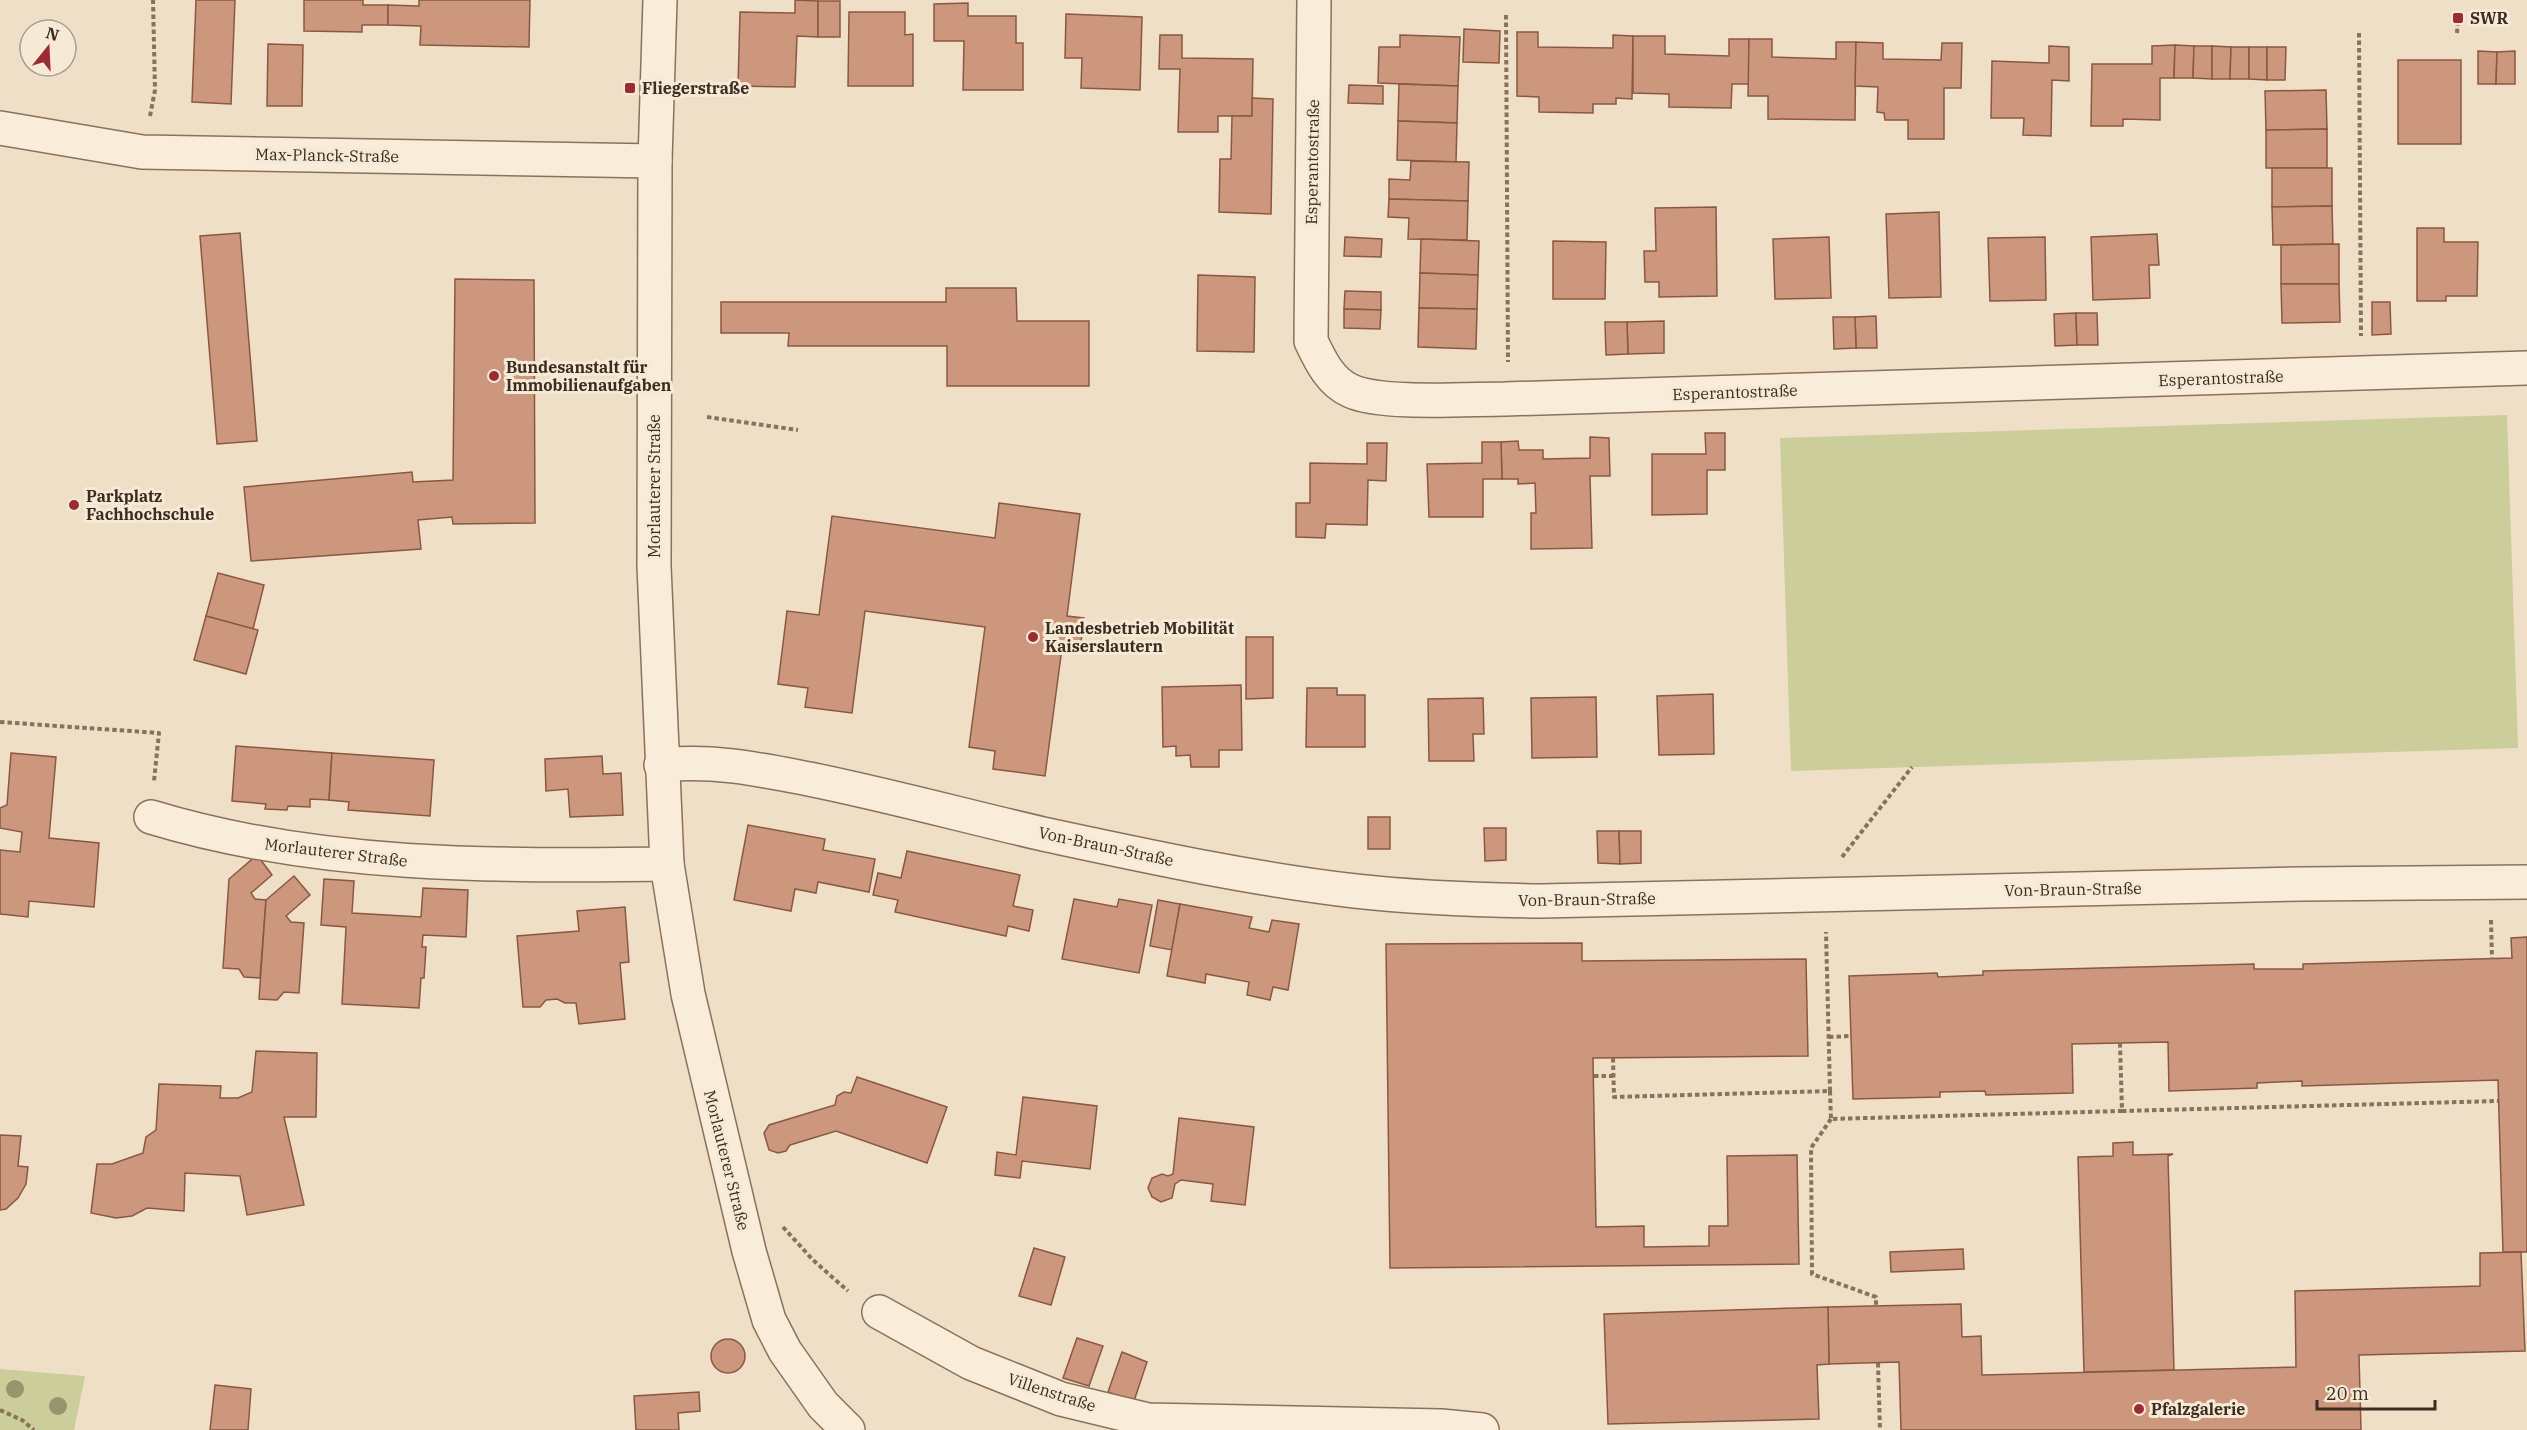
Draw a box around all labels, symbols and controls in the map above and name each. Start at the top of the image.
place label: SWR [2470,8,2508,28]
marker: SWR [2451,11,2465,25]
north arrow [18,18,78,78]
text: N [44,22,62,45]
place label: Fliegerstraße [642,78,749,98]
marker: Fliegerstraße [623,81,637,95]
street label: Esperantostraße [1301,99,1323,225]
street label: Max-Planck-Straße [255,144,399,166]
place label: Bundesanstalt für Immobilienaufgaben [506,357,672,395]
street label: Esperantostraße [2158,366,2284,390]
marker: Bundesanstalt für Immobilienaufgaben [487,369,501,383]
street label: Esperantostraße [1672,380,1798,404]
street label: Morlauterer Straße [644,414,664,558]
place label: Parkplatz Fachhochschule [86,486,214,524]
marker: Parkplatz Fachhochschule [67,498,81,512]
place label: Landesbetrieb Mobilität Kaiserslautern [1045,618,1234,656]
marker: Landesbetrieb Mobilität Kaiserslautern [1026,630,1040,644]
street label: Von-Braun-Straße [1037,822,1175,870]
street label: Morlauterer Straße [263,833,409,871]
street label: Von-Braun-Straße [2004,878,2142,900]
street label: Von-Braun-Straße [1518,888,1656,910]
street label: Morlauterer Straße [700,1088,754,1232]
street label: Villenstraße [1005,1368,1099,1416]
scale bar [2317,1373,2436,1411]
text: 20 m [2326,1382,2369,1405]
place label: Pfalzgalerie [2151,1399,2245,1419]
marker: Pfalzgalerie [2132,1402,2146,1416]

